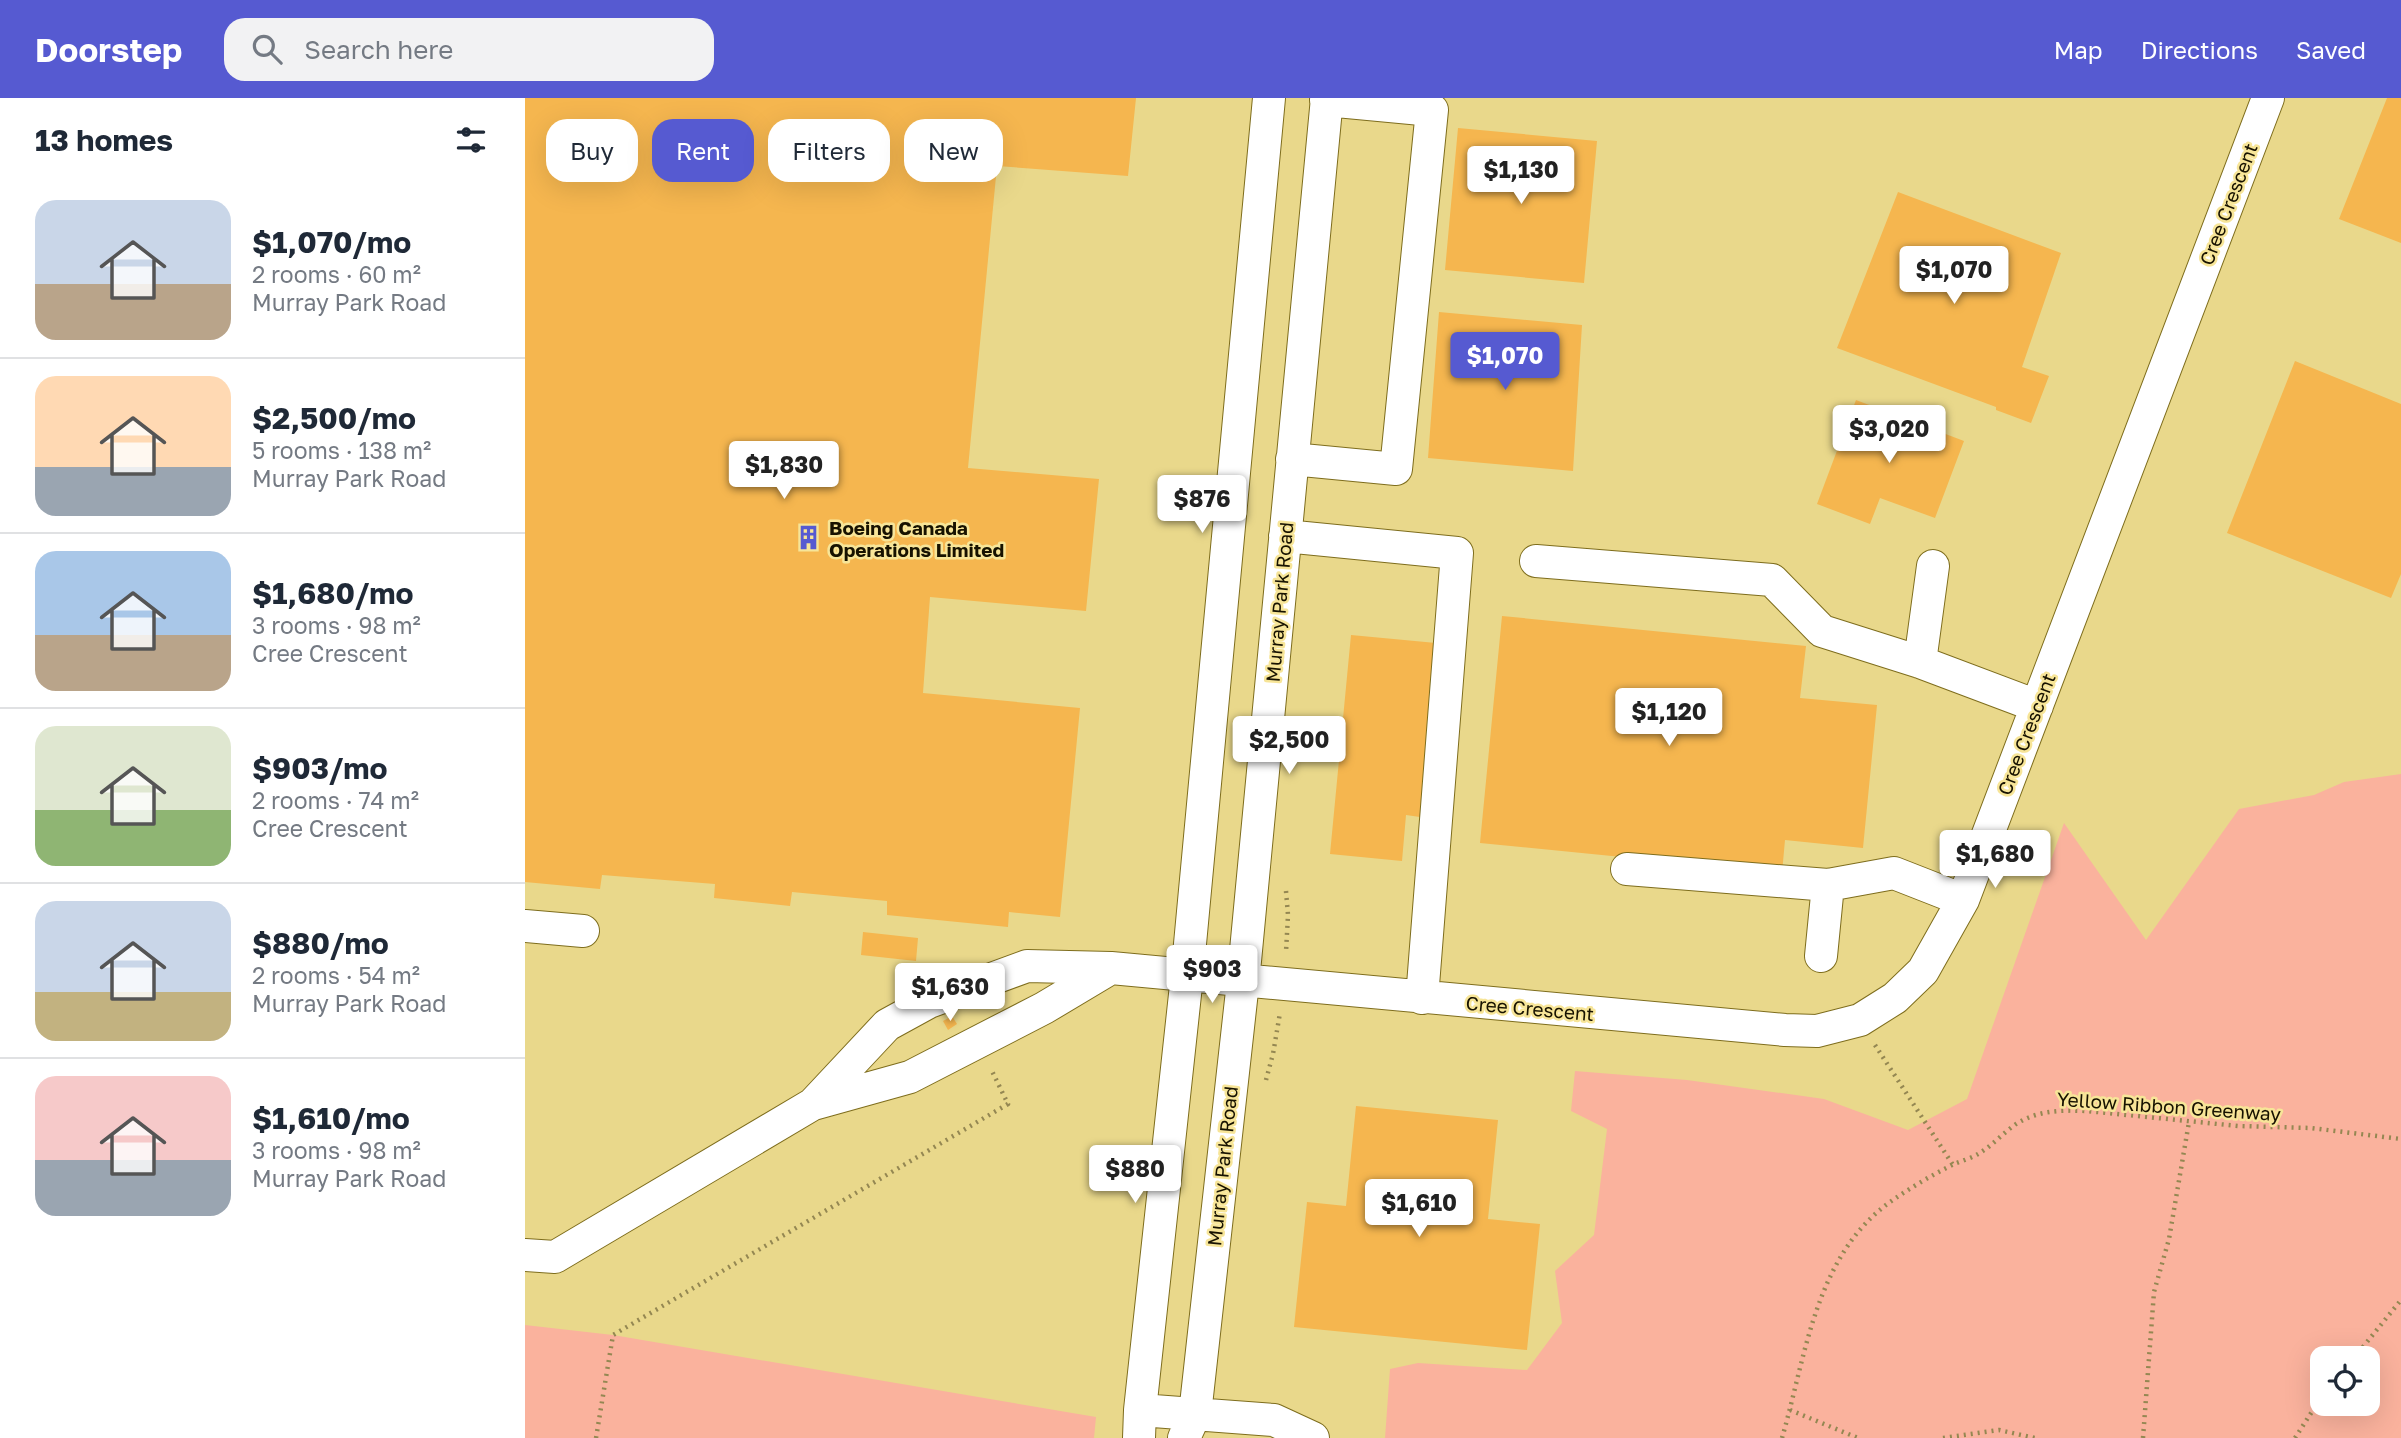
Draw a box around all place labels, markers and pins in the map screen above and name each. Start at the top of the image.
pin: $1,130 [1464,146,1578,206]
pin: $1,070 [1897,246,2011,306]
pin: $1,070 [1448,332,1562,392]
pin: $3,020 [1832,406,1946,465]
pin: $1,830 [727,442,841,501]
pin: $876 [1161,476,1243,535]
place label: Boeing Canada Operations Limited [829,516,1004,561]
building icon: Boeing Canada Operations Limited [795,524,823,552]
pin: $1,120 [1612,688,1726,748]
pin: $2,500 [1232,716,1346,776]
pin: $1,680 [1938,830,2052,890]
pin: $903 [1171,946,1253,1005]
pin: $1,630 [893,964,1007,1023]
pin: $880 [1094,1146,1176,1205]
pin: $1,610 [1362,1180,1476,1239]

